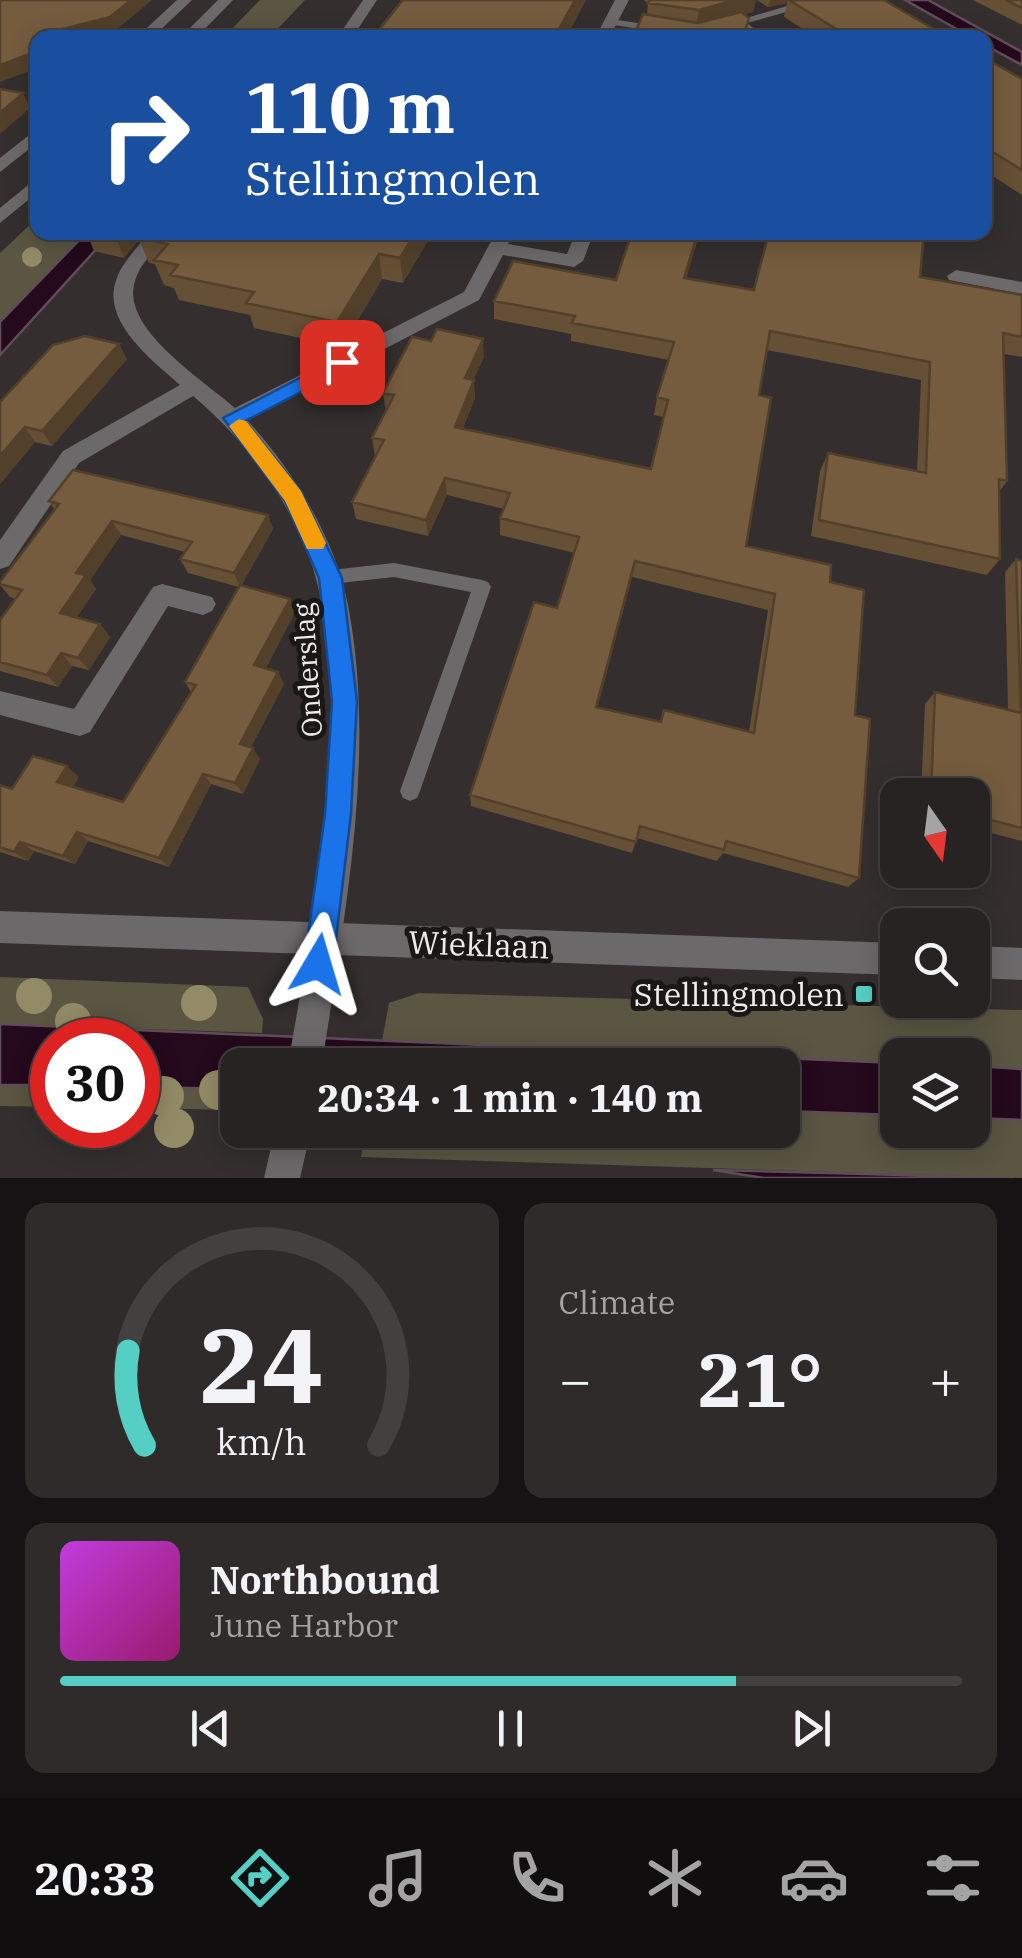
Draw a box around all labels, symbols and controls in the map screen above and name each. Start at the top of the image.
text: 110 m [245,61,455,152]
icon: right [80,70,210,200]
text: Stellingmolen [245,149,541,207]
pin [300,320,385,405]
icon: arrive [315,335,370,390]
street label: Onderslag [284,601,330,739]
north arrow [880,778,990,888]
map controls [880,778,990,1148]
button: search [880,908,990,1018]
position arrow [266,912,370,1016]
street label: Wieklaan [408,921,550,967]
place label: Stellingmolen [634,973,844,1015]
marker: Stellingmolen [853,983,875,1005]
speed limit sign: 30 [30,1018,160,1148]
button: layers [880,1038,990,1148]
text: 20:34 · 1 min · 140 m [317,1073,703,1122]
text: Climate [559,1281,675,1323]
text: 24 [199,1296,324,1432]
text: 21° [698,1330,823,1428]
text: − [559,1344,592,1415]
text: + [929,1344,962,1415]
text: km/h [217,1418,307,1465]
text: Northbound [210,1555,440,1604]
text: June Harbor [210,1604,398,1646]
icon: previous [183,1701,238,1756]
icon: pause [483,1701,538,1756]
icon: next [784,1701,839,1756]
icon: directions [225,1843,295,1913]
icon: music [363,1843,433,1913]
icon: phone [502,1843,572,1913]
icon: climate [640,1843,710,1913]
icon: car [779,1843,849,1913]
icon: filters [918,1843,988,1913]
text: 20:33 [34,1849,156,1907]

